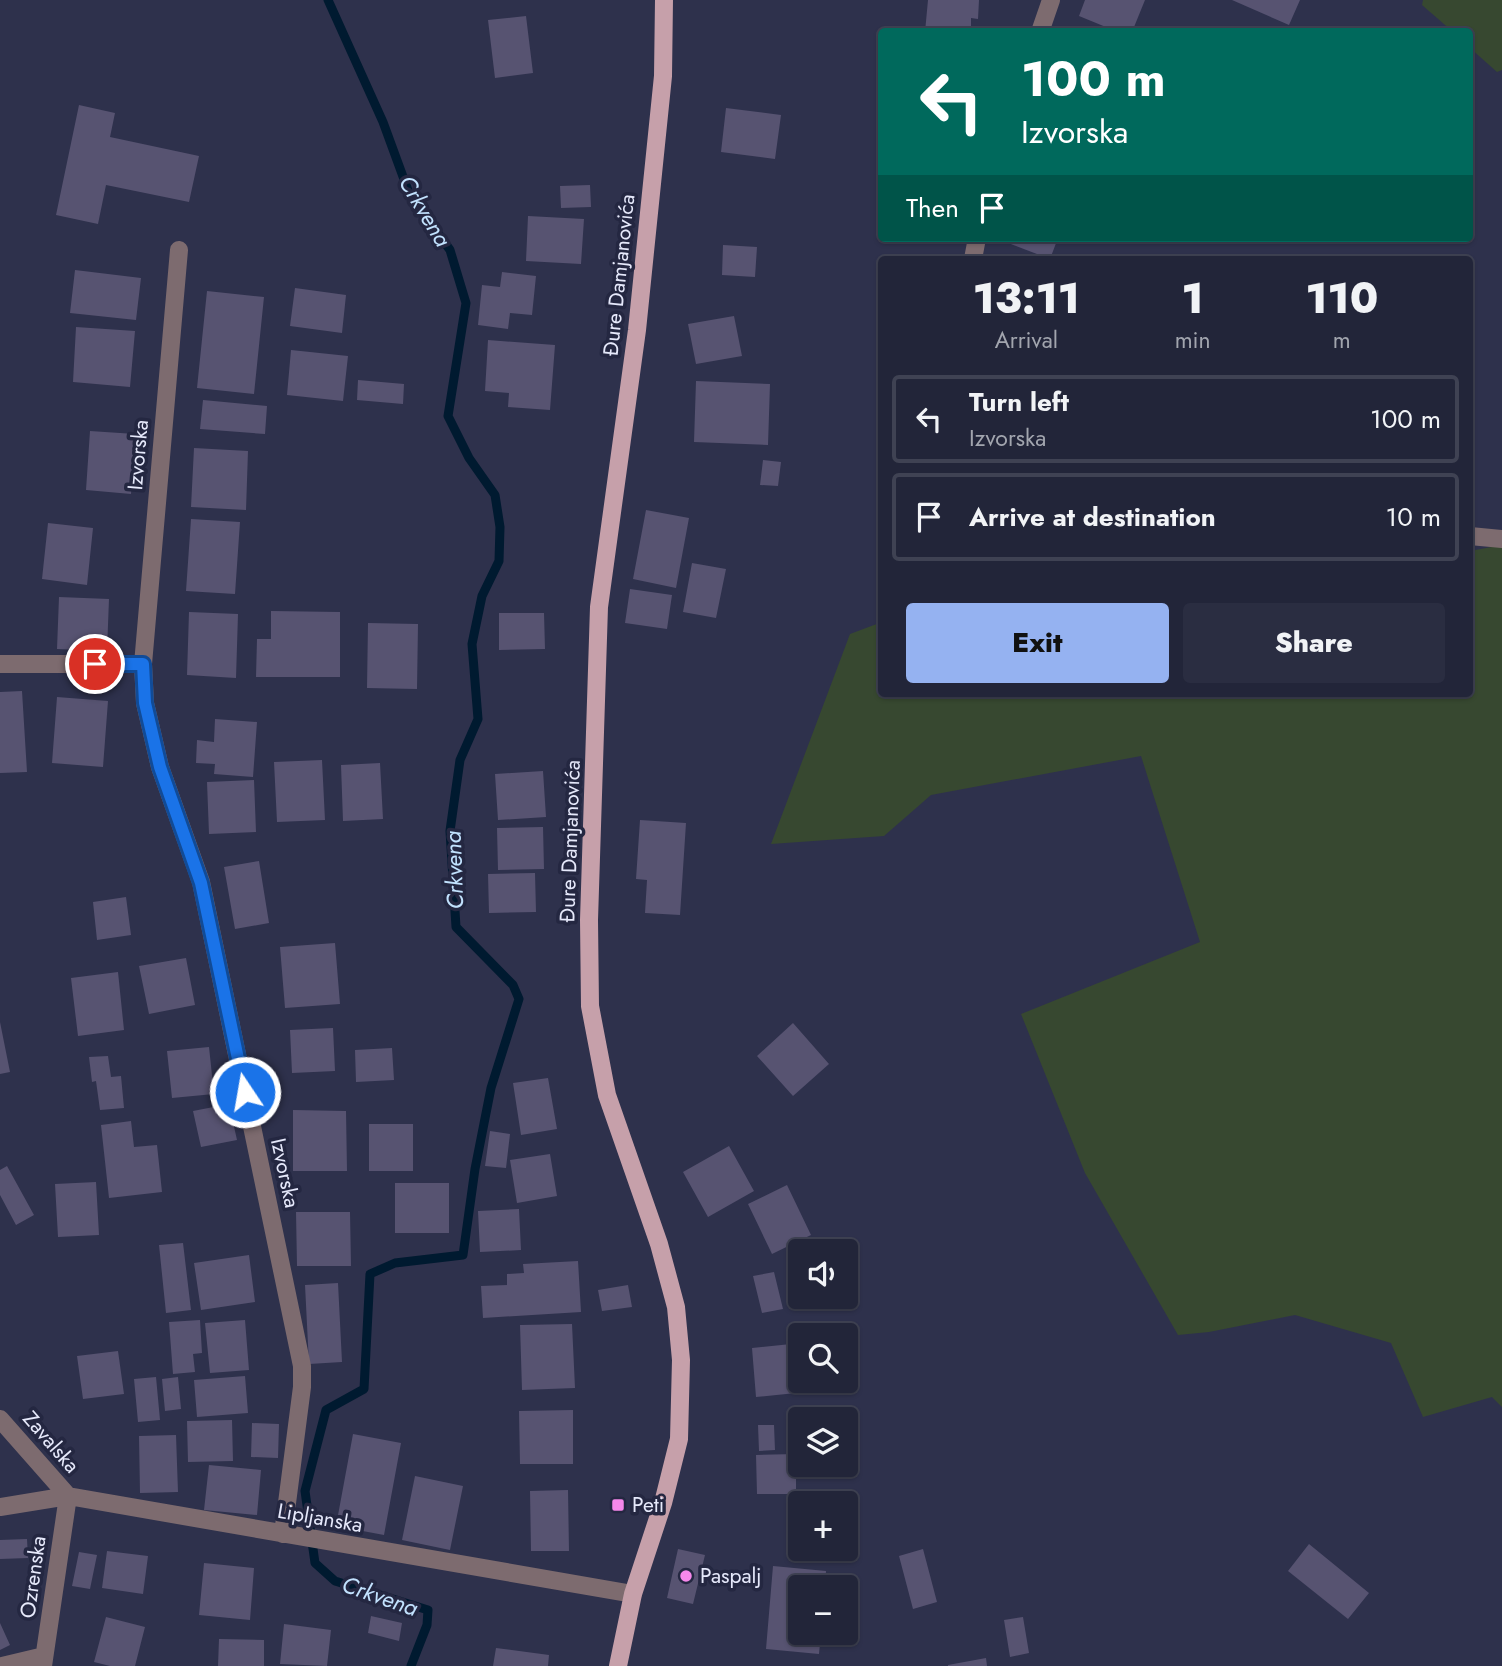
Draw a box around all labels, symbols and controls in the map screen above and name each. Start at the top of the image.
text: 100 m [1021,44,1166,114]
icon: left [906,56,997,147]
text: Izvorska [1021,109,1128,155]
water label: Crkvena [390,169,460,254]
text: Then [906,189,959,227]
icon: arrive [973,189,1011,227]
street label: Đure Damjanovića [596,193,642,357]
text: 13:11 [973,268,1080,329]
text: 1 [1182,268,1204,329]
text: 110 [1305,268,1378,329]
text: Arrival [995,323,1058,357]
text: min [1175,323,1211,357]
text: m [1333,323,1351,357]
text: Turn left [969,383,1069,421]
icon: left [910,400,948,438]
text: 100 m [1370,400,1441,438]
street label: Izvorska [120,419,156,491]
text: Izvorska [969,421,1046,455]
icon: arrive [910,498,948,536]
text: Arrive at destination [969,498,1216,536]
text: 10 m [1386,498,1441,536]
button: Exit [906,603,1169,683]
button: Share [1183,603,1445,683]
pin [65,634,125,694]
icon: arrive [76,645,114,683]
street label: Đure Damjanovića [552,759,588,923]
water label: Crkvena [436,830,472,910]
position arrow [208,1055,282,1129]
street label: Izvorska [263,1135,307,1211]
map controls [788,1239,858,1645]
button: sound [788,1239,858,1309]
button: search [788,1323,858,1393]
street label: Zavalska [16,1404,86,1480]
button: layers [788,1407,858,1477]
place label: Peti [632,1490,664,1520]
button: + [788,1491,858,1561]
street label: Lipljanska [275,1496,365,1540]
marker: Peti [610,1497,626,1513]
street label: Ozrenska [12,1534,54,1620]
place label: Paspalj [700,1561,762,1591]
water label: Crkvena [337,1567,423,1625]
marker: Paspalj [678,1568,694,1584]
button: − [788,1575,858,1645]

